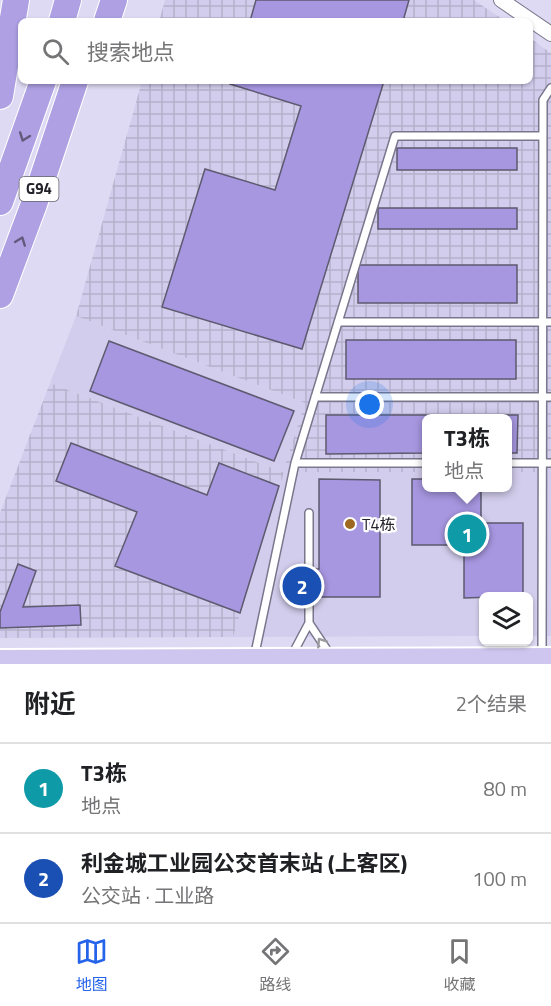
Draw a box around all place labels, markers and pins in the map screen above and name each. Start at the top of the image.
place label: T4栋 [362,512,395,536]
pin: 1 [448,512,486,556]
marker: T4栋 [343,517,357,531]
pin: 2 [282,564,322,608]

